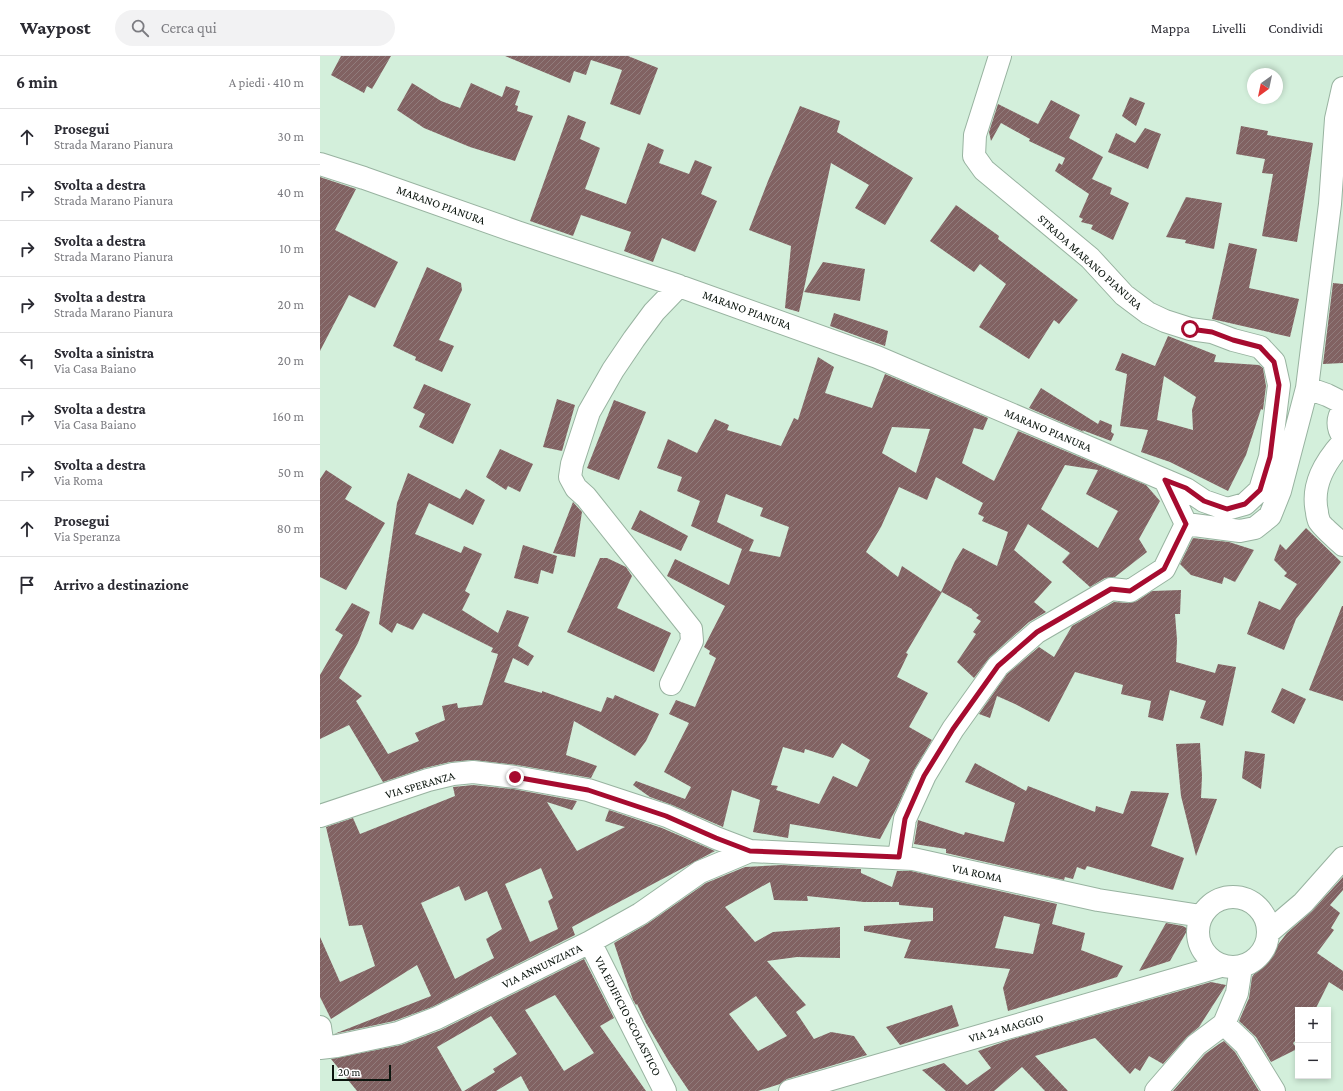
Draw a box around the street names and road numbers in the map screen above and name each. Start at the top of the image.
street label: MARANO PIANURA [395,182,487,228]
street label: STRADA MARANO PIANURA [1035,211,1145,313]
street label: MARANO PIANURA [701,287,793,333]
street label: MARANO PIANURA [1002,405,1094,455]
street label: VIA SPERANZA [384,768,457,802]
street label: VIA ROMA [951,861,1004,885]
street label: VIA ANNUNZIATA [500,941,584,991]
street label: VIA EDIFICIO SCOLASTICO [592,954,664,1078]
street label: VIA 24 MAGGIO [967,1011,1045,1045]

